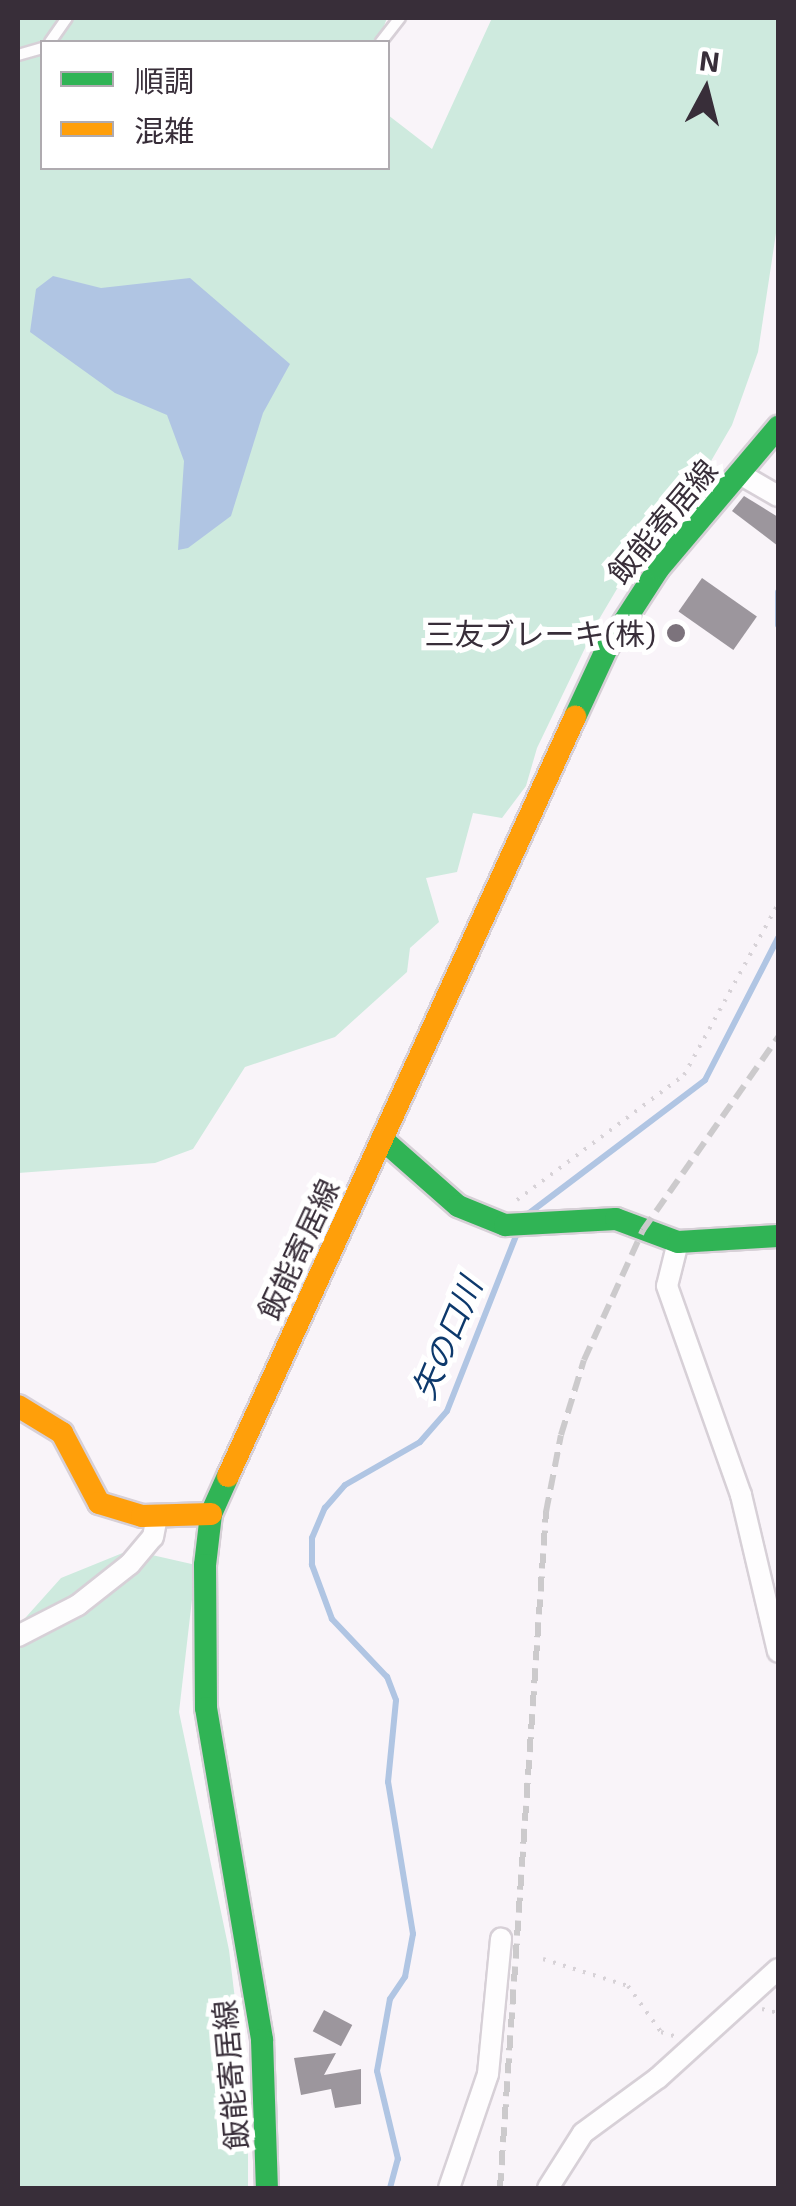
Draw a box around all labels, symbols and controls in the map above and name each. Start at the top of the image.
legend [40,40,390,170]
north arrow [656,40,756,140]
text: N [698,42,722,78]
text: 順調 [134,62,194,98]
text: 混雑 [134,112,194,148]
street label: 飯能寄居線 [600,452,724,590]
place label: 三友ブレーキ(株) [424,615,656,651]
marker: 三友ブレーキ(株) [665,622,687,644]
street label: 飯能寄居線 [250,1173,346,1325]
water label: 矢の口川 [403,1272,489,1404]
street label: 飯能寄居線 [206,1999,254,2151]

